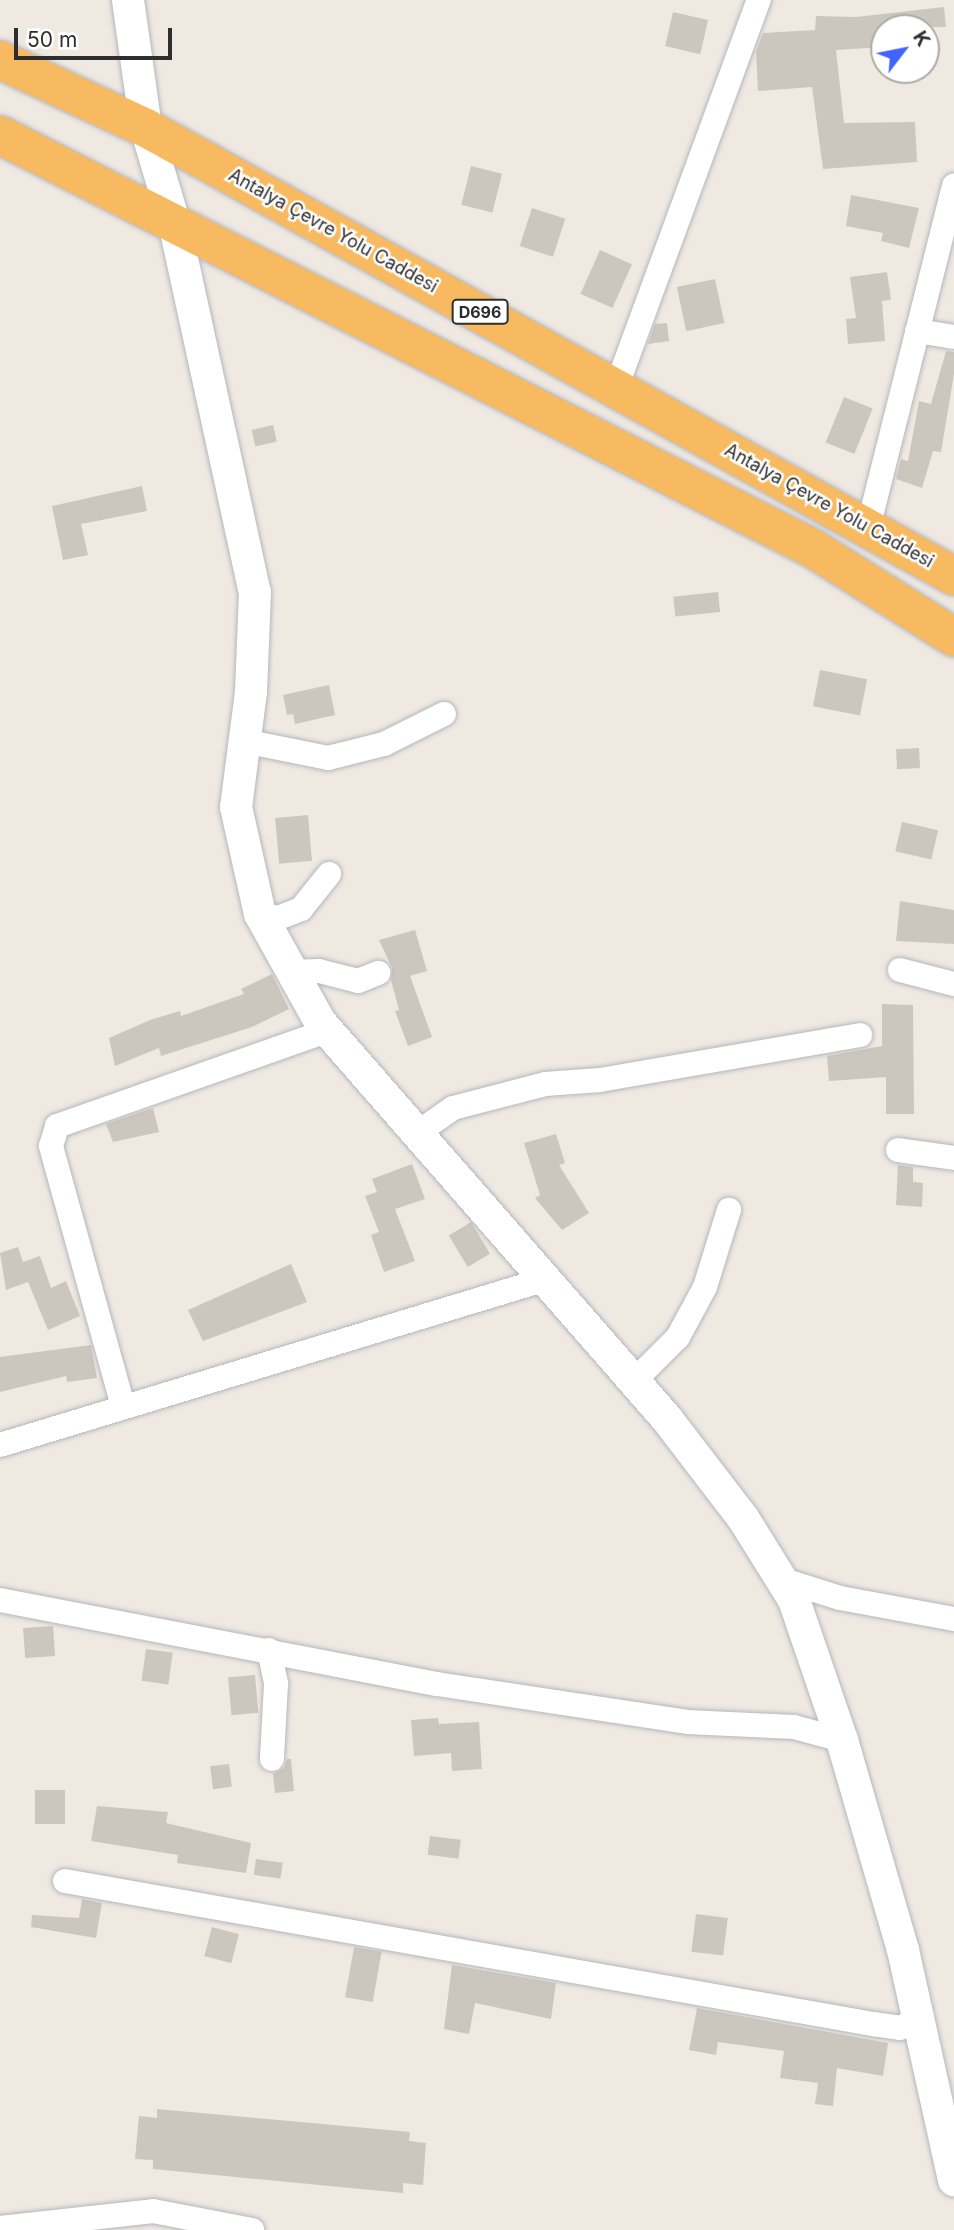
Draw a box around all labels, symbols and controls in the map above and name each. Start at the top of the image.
scale bar [18,14,175,58]
north arrow [870,14,940,84]
text: 50 m [27,27,77,52]
text: K [908,27,935,51]
street label: Antalya Çevre Yolu Caddesi [225,164,441,298]
road number: D696 [450,300,510,324]
street label: Antalya Çevre Yolu Caddesi [721,439,937,573]

